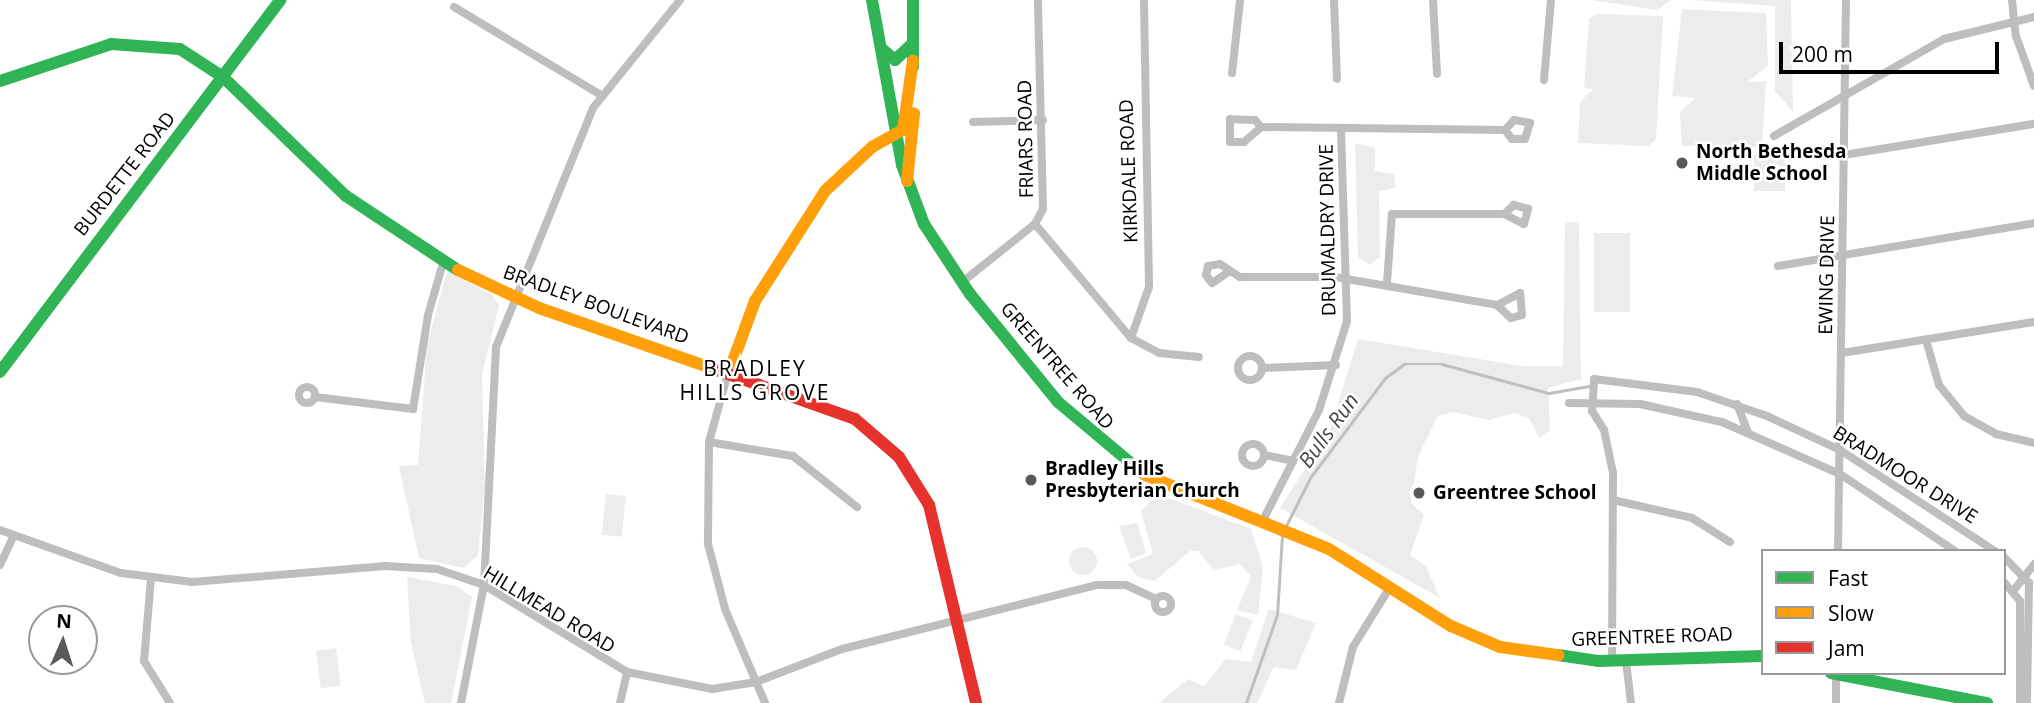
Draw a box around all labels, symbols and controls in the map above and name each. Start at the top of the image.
scale bar [1782,28,2002,72]
text: 200 m [1792,40,1853,68]
street label: FRIARS ROAD [1014,80,1038,198]
street label: KIRKDALE ROAD [1115,99,1143,243]
street label: BURDETTE ROAD [70,108,180,240]
place label: North Bethesda Middle School [1696,141,1846,185]
street label: DRUMALDRY DRIVE [1315,144,1341,316]
marker: North Bethesda Middle School [1674,155,1690,171]
street label: EWING DRIVE [1815,215,1839,335]
street label: BRADLEY BOULEVARD [500,261,692,349]
street label: GREENTREE ROAD [995,298,1119,434]
district label: BRADLEY HILLS GROVE [681,355,829,405]
water label: Bulls Run [1293,388,1363,472]
street label: BRADMOOR DRIVE [1829,421,1981,529]
place label: Bradley Hills Presbyterian Church [1045,458,1240,502]
marker: Bradley Hills Presbyterian Church [1023,472,1039,488]
place label: Greentree School [1433,482,1597,504]
marker: Greentree School [1411,485,1427,501]
legend [1761,549,2006,675]
street label: HILLMEAD ROAD [479,562,619,658]
text: Fast [1828,564,1868,592]
text: Slow [1828,599,1874,627]
north arrow [28,605,98,675]
text: N [56,608,72,634]
street label: GREENTREE ROAD [1571,623,1733,651]
text: Jam [1828,634,1865,662]

